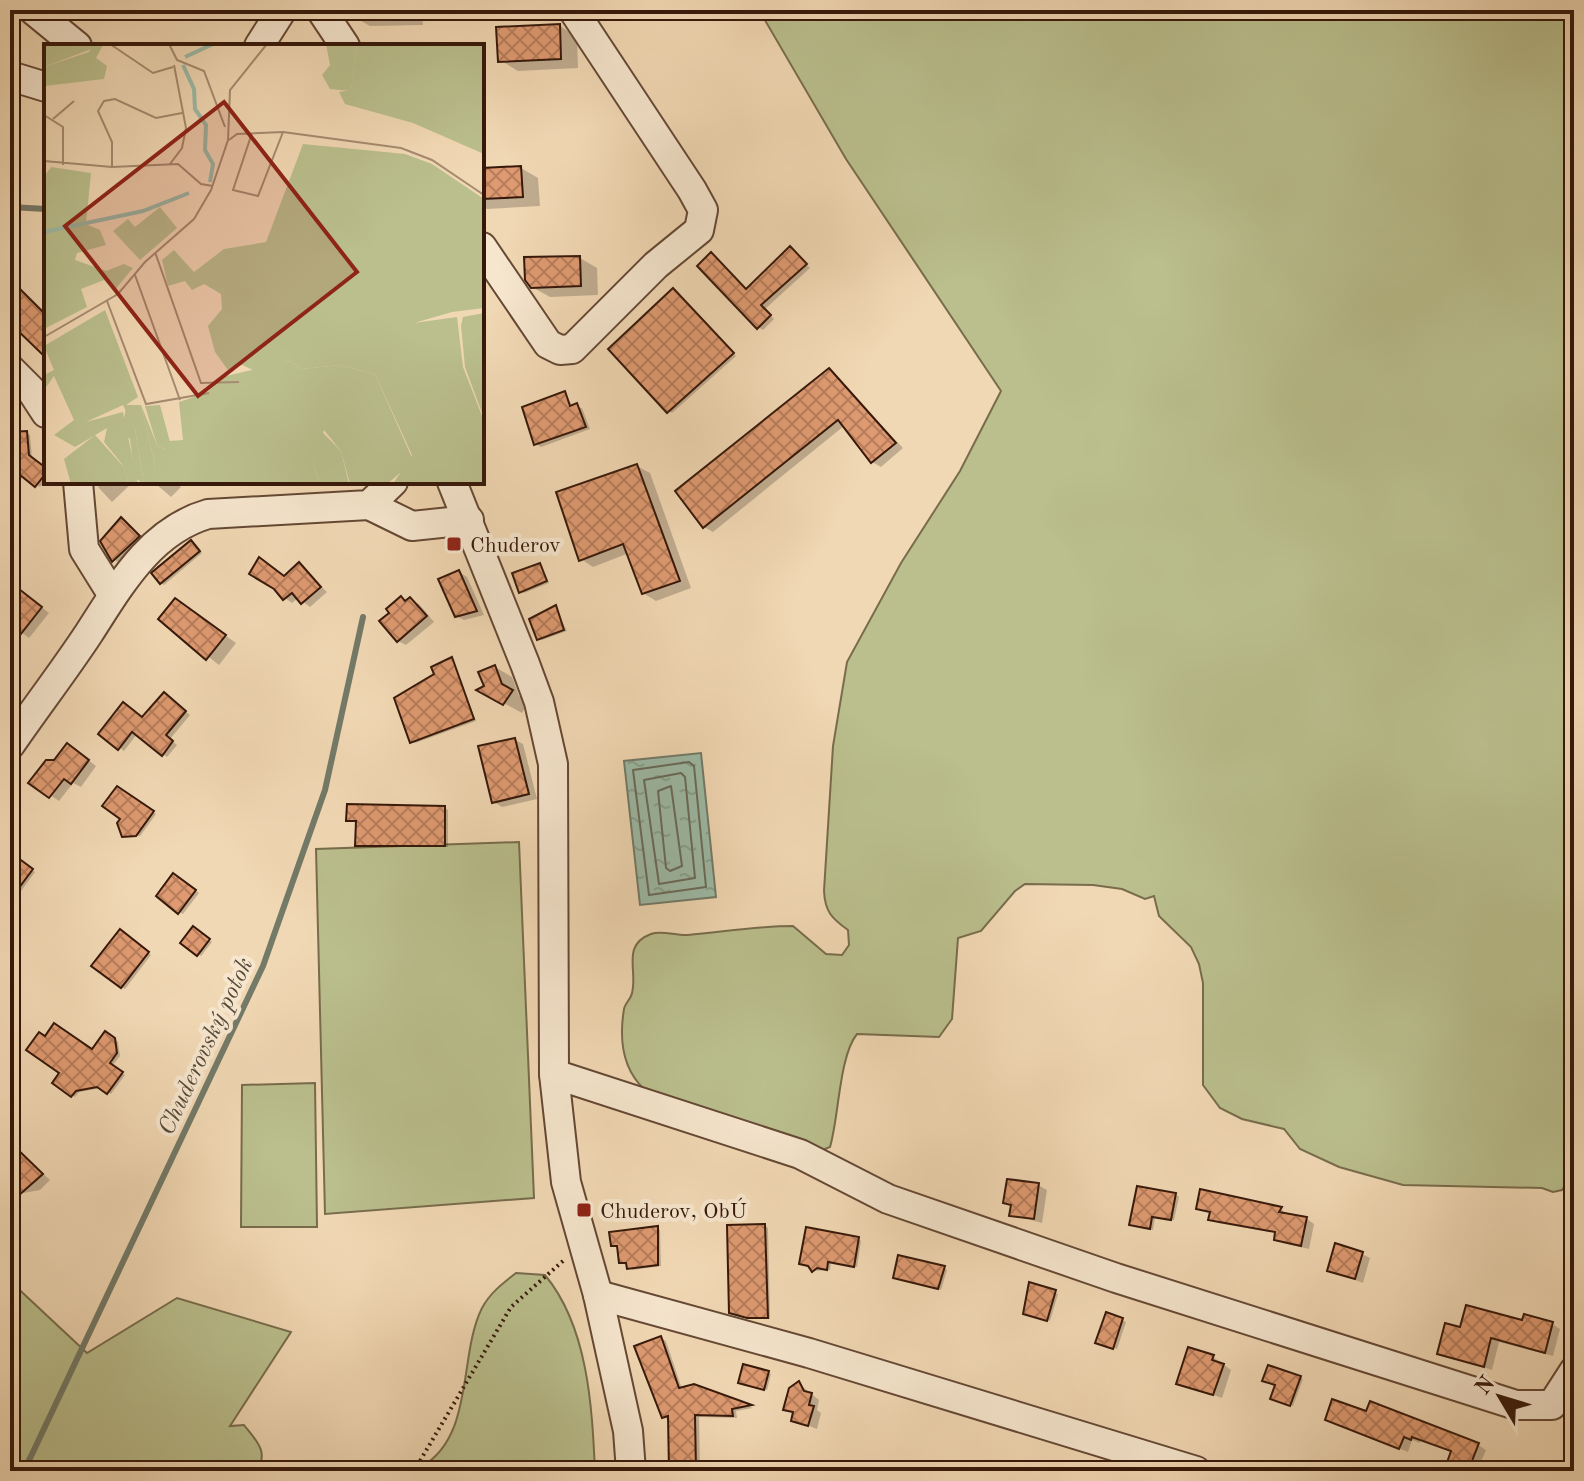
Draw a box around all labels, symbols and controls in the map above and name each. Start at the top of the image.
inset map [44,44,484,484]
marker: Chuderov [445,535,463,553]
place label: Chuderov [470,535,561,557]
water label: Chuderovský potok [155,955,258,1139]
place label: Chuderov, ObÚ [600,1197,747,1223]
marker: Chuderov, ObÚ [575,1201,593,1219]
north arrow [1460,1357,1540,1437]
text: N [1472,1372,1500,1399]

